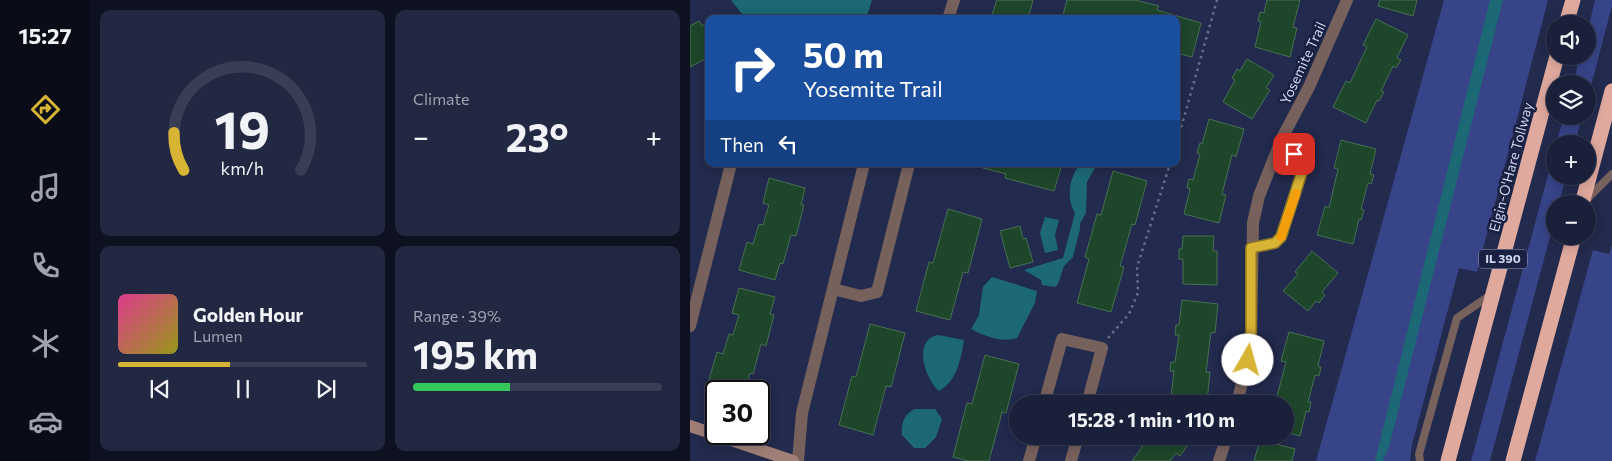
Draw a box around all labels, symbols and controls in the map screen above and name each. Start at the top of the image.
map controls [1546,15,1596,245]
button: sound [1546,15,1596,65]
street label: Yosemite Trail [1276,19,1329,107]
text: 15:27 [18,22,72,49]
text: 50 m [803,32,884,75]
icon: right [720,35,785,100]
text: Yosemite Trail [803,75,943,102]
button: layers [1546,75,1596,125]
text: Climate [413,89,469,108]
icon: directions [28,92,63,127]
text: 19 [215,96,270,160]
street label: Elgin-O'Hare Tollway [1485,100,1536,233]
text: 23° [506,113,569,160]
text: − [413,119,429,153]
text: + [646,119,662,153]
icon: left [774,130,802,158]
text: Then [720,133,764,156]
pin [1273,133,1315,175]
button: + [1546,135,1596,185]
icon: arrive [1280,140,1308,168]
text: km/h [221,157,264,179]
icon: music [28,170,63,205]
button: − [1546,195,1596,245]
icon: phone [28,248,63,283]
road number: IL 390 [1479,250,1527,268]
text: Golden Hour [193,303,303,326]
text: Range · 39% [413,306,501,325]
icon: climate [28,326,63,361]
text: Lumen [193,326,243,345]
text: 195 km [413,330,538,377]
position arrow [1221,333,1273,385]
icon: previous [146,375,174,403]
icon: pause [229,375,257,403]
icon: next [312,375,340,403]
speed limit sign: 30 [705,380,770,445]
icon: car [28,404,63,439]
text: 15:28 · 1 min · 110 m [1068,408,1235,431]

